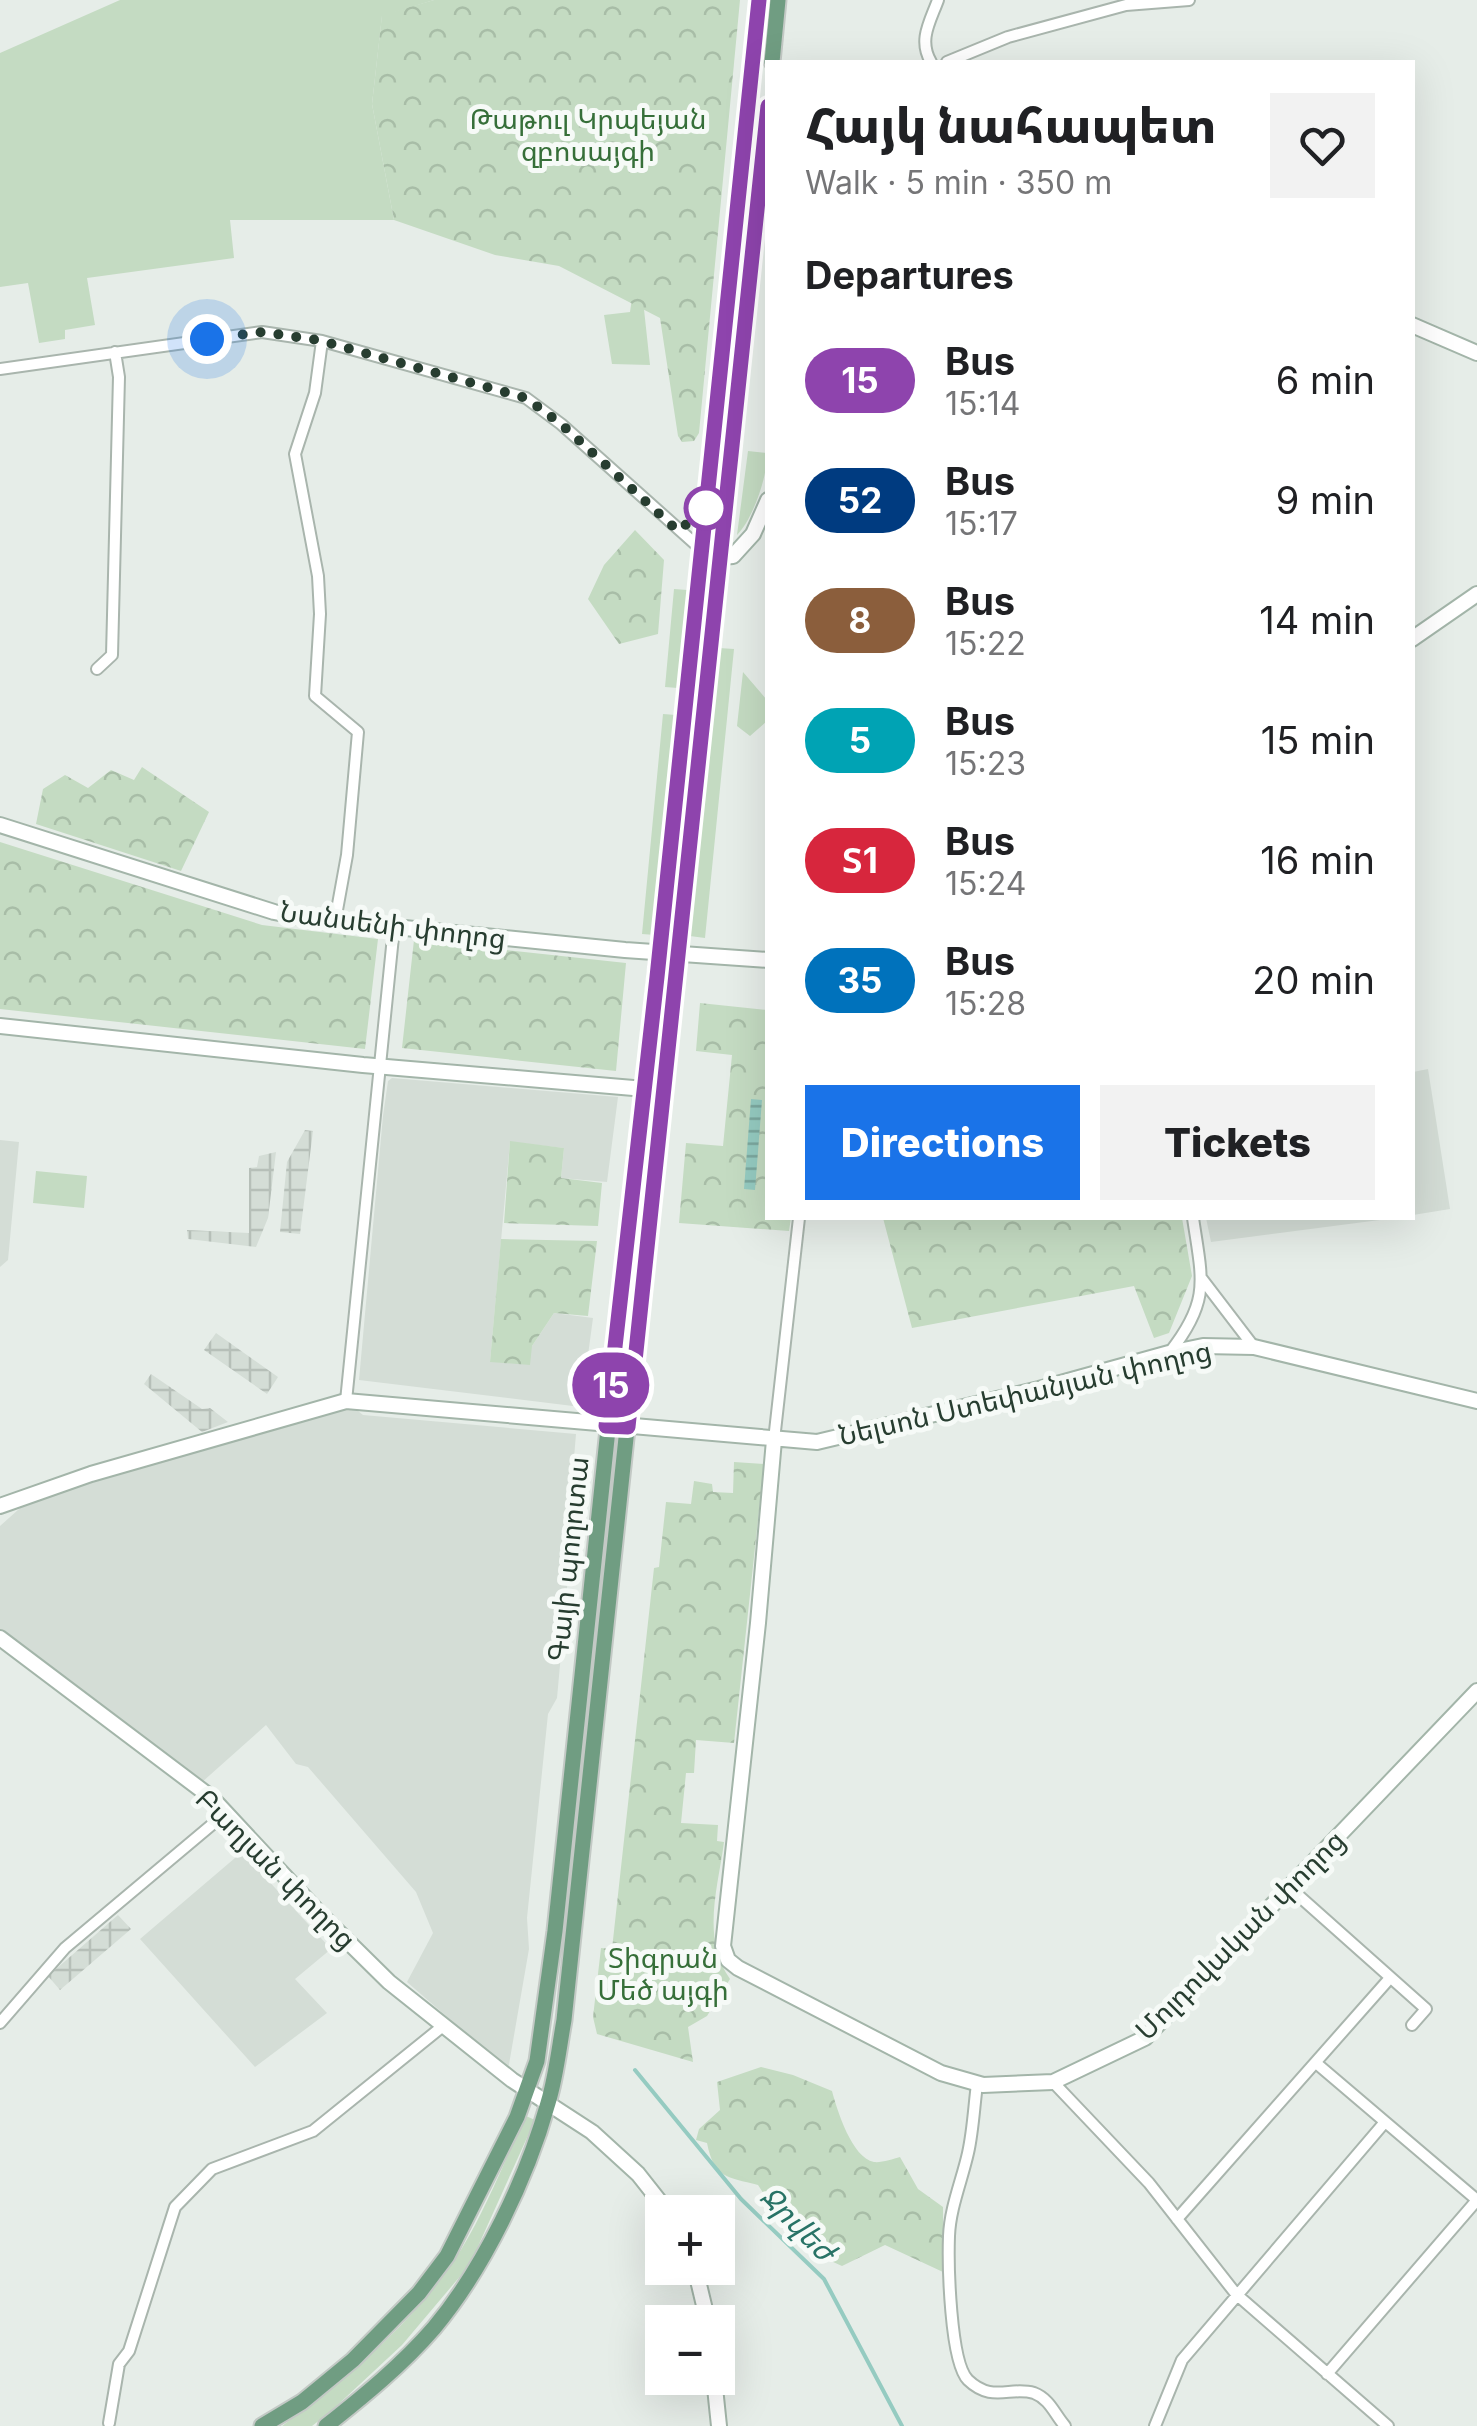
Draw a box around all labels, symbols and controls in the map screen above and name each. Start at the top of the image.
button: heart [1270,93,1375,198]
text: Հայկ նահապետ [805,96,1216,155]
park label: Թաթուլ Կրպեյան զբոսայգի [470,102,706,168]
text: Walk · 5 min · 350 m [805,163,1112,202]
text: Departures [805,252,1014,298]
your location [182,314,232,364]
text: Bus [945,338,1015,384]
text: 6 min [1276,357,1375,403]
text: 15 [841,359,879,401]
text: 15:14 [945,384,1020,423]
text: Bus [945,458,1015,504]
text: 9 min [1276,477,1375,523]
text: 52 [838,479,882,521]
unlabelled marker [685,487,727,529]
text: 15:17 [945,504,1018,543]
text: Bus [945,578,1015,624]
text: 14 min [1259,597,1375,643]
text: 8 [849,599,871,641]
text: 15:22 [945,624,1026,663]
text: Bus [945,698,1015,744]
text: 15 min [1261,717,1375,763]
text: 5 [849,719,871,761]
text: 15:23 [945,744,1026,783]
text: Bus [945,818,1015,864]
text: 16 min [1260,837,1375,883]
text: Տ1 [842,839,878,881]
text: 15:24 [945,864,1026,903]
street label: Նանսենի փողոց [278,894,508,956]
text: Bus [945,938,1015,984]
text: 20 min [1252,957,1375,1003]
text: 35 [838,959,882,1001]
text: 15:28 [945,984,1026,1023]
button: Directions [805,1085,1080,1200]
button: Tickets [1100,1085,1375,1200]
street label: Նելսոն Ստեփանյան փողոց [835,1334,1215,1452]
line badge: 15 [566,1352,656,1418]
text: 15 [592,1364,630,1406]
street label: Գայի պողոտա [540,1455,596,1663]
street label: Բաղյան փողոց [189,1782,363,1956]
street label: Մոլդովական փողոց [1128,1823,1352,2047]
park label: Տիգրան Մեծ այգի [597,1941,729,2007]
water label: Ջրվեժ [752,2178,846,2271]
map controls [645,2195,735,2395]
button: + [645,2195,735,2285]
button: − [645,2305,735,2395]

